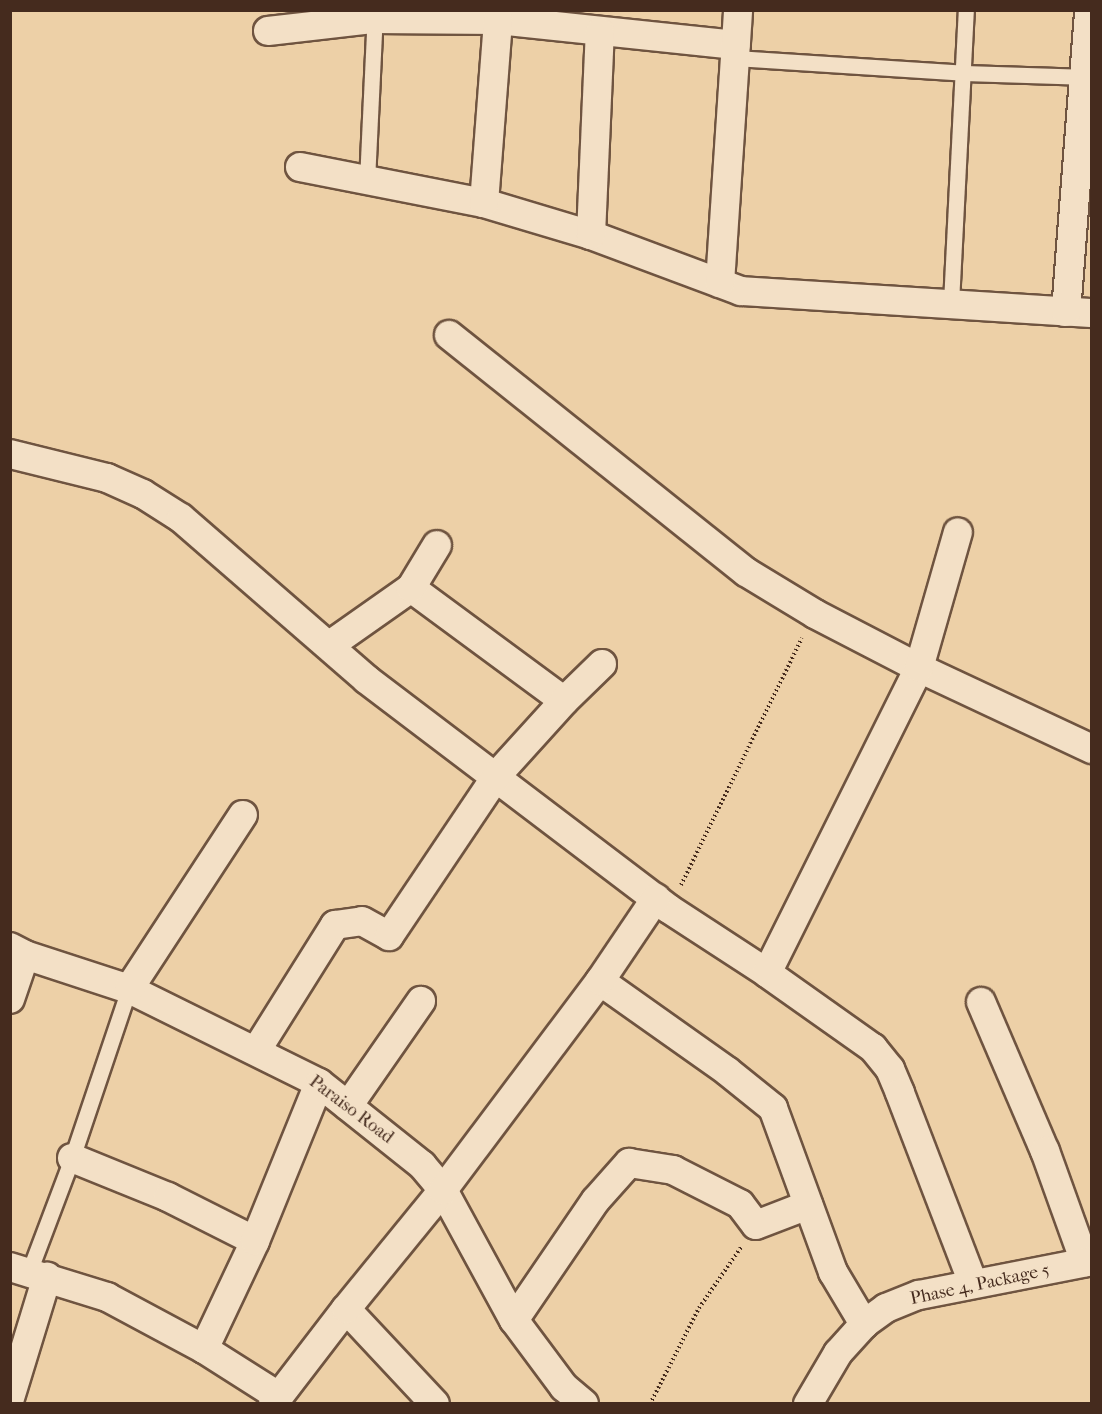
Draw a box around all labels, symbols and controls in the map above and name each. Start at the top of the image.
street label: Paraiso Road [305,1071,397,1149]
street label: Phase 4, Package 5 [908,1260,1052,1310]

